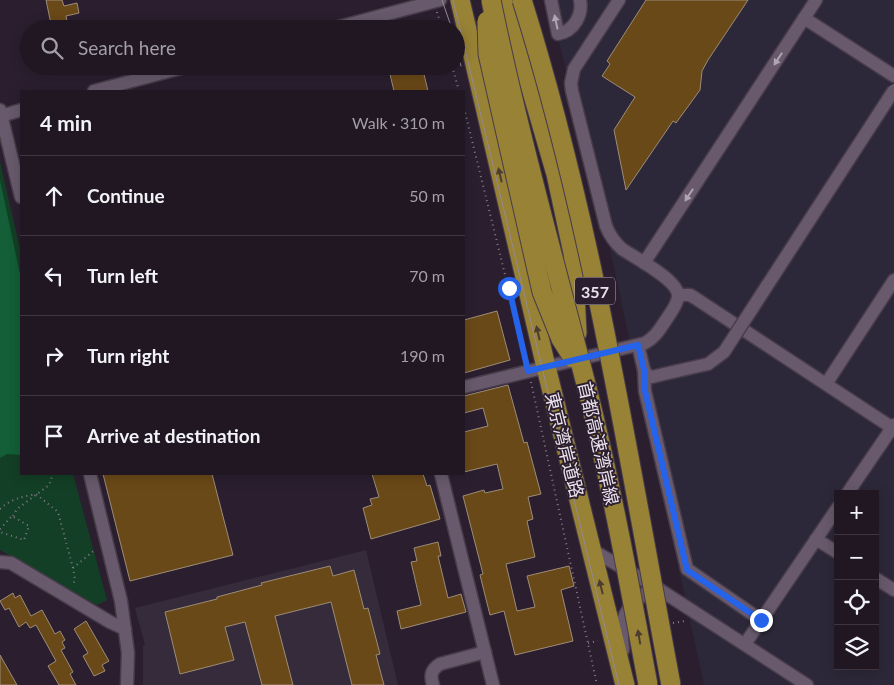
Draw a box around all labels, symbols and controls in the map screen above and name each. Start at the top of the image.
one-way arrow [552,15,560,30]
search box [20,20,465,75]
icon: search [38,34,66,62]
text: Search here [78,36,176,59]
one-way arrow [773,52,782,65]
text: 4 min [40,110,92,135]
text: Walk · 310 m [352,113,445,132]
one-way arrow [496,167,504,182]
icon: ahead [40,182,68,210]
text: Continue [87,184,165,207]
text: 50 m [409,186,445,205]
one-way arrow [684,188,694,201]
icon: left [40,262,68,290]
text: Turn left [87,264,158,287]
text: 70 m [409,266,445,285]
route start [498,277,521,300]
road number: 357 [575,278,615,304]
one-way arrow [534,325,542,340]
icon: right [40,342,68,370]
text: Turn right [87,344,169,367]
text: 190 m [400,346,445,365]
street label: 首都高速湾岸線 [574,379,624,507]
street label: 東京湾岸道路 [541,390,589,500]
icon: arrive [40,422,68,450]
text: Arrive at destination [87,424,260,447]
map controls [834,490,879,670]
button: + [834,490,879,535]
button: − [834,535,879,580]
one-way arrow [596,579,604,594]
button: locate [834,580,879,625]
route end [750,609,773,632]
button: layers [834,625,879,670]
one-way arrow [635,629,643,645]

